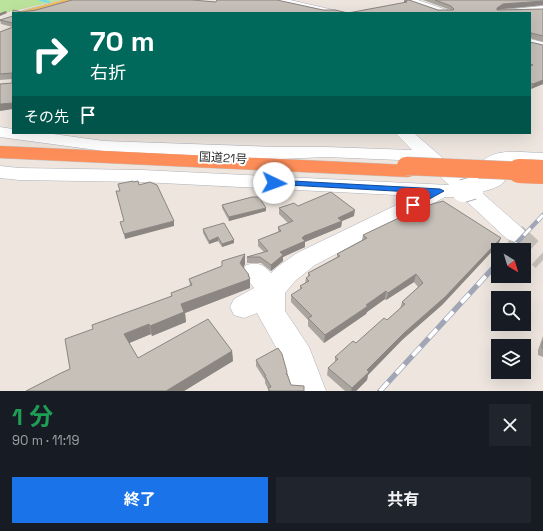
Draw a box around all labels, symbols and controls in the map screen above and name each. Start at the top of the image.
text: 70 m [90,23,155,59]
icon: right [24,28,76,80]
text: 右折 [90,61,126,84]
icon: arrive [77,104,99,126]
text: その先 [24,107,69,126]
street label: 国道21号 [198,149,248,167]
position arrow [253,162,295,204]
pin [396,188,430,222]
icon: arrive [402,194,424,216]
north arrow [491,243,531,283]
map controls [491,243,531,379]
button: search [491,291,531,331]
button: layers [491,339,531,379]
text: 1 分 [12,401,53,432]
button: close [489,404,531,446]
text: 90 m · 11:19 [12,432,79,449]
button: 終了 [12,477,268,523]
button: 共有 [276,477,531,523]

